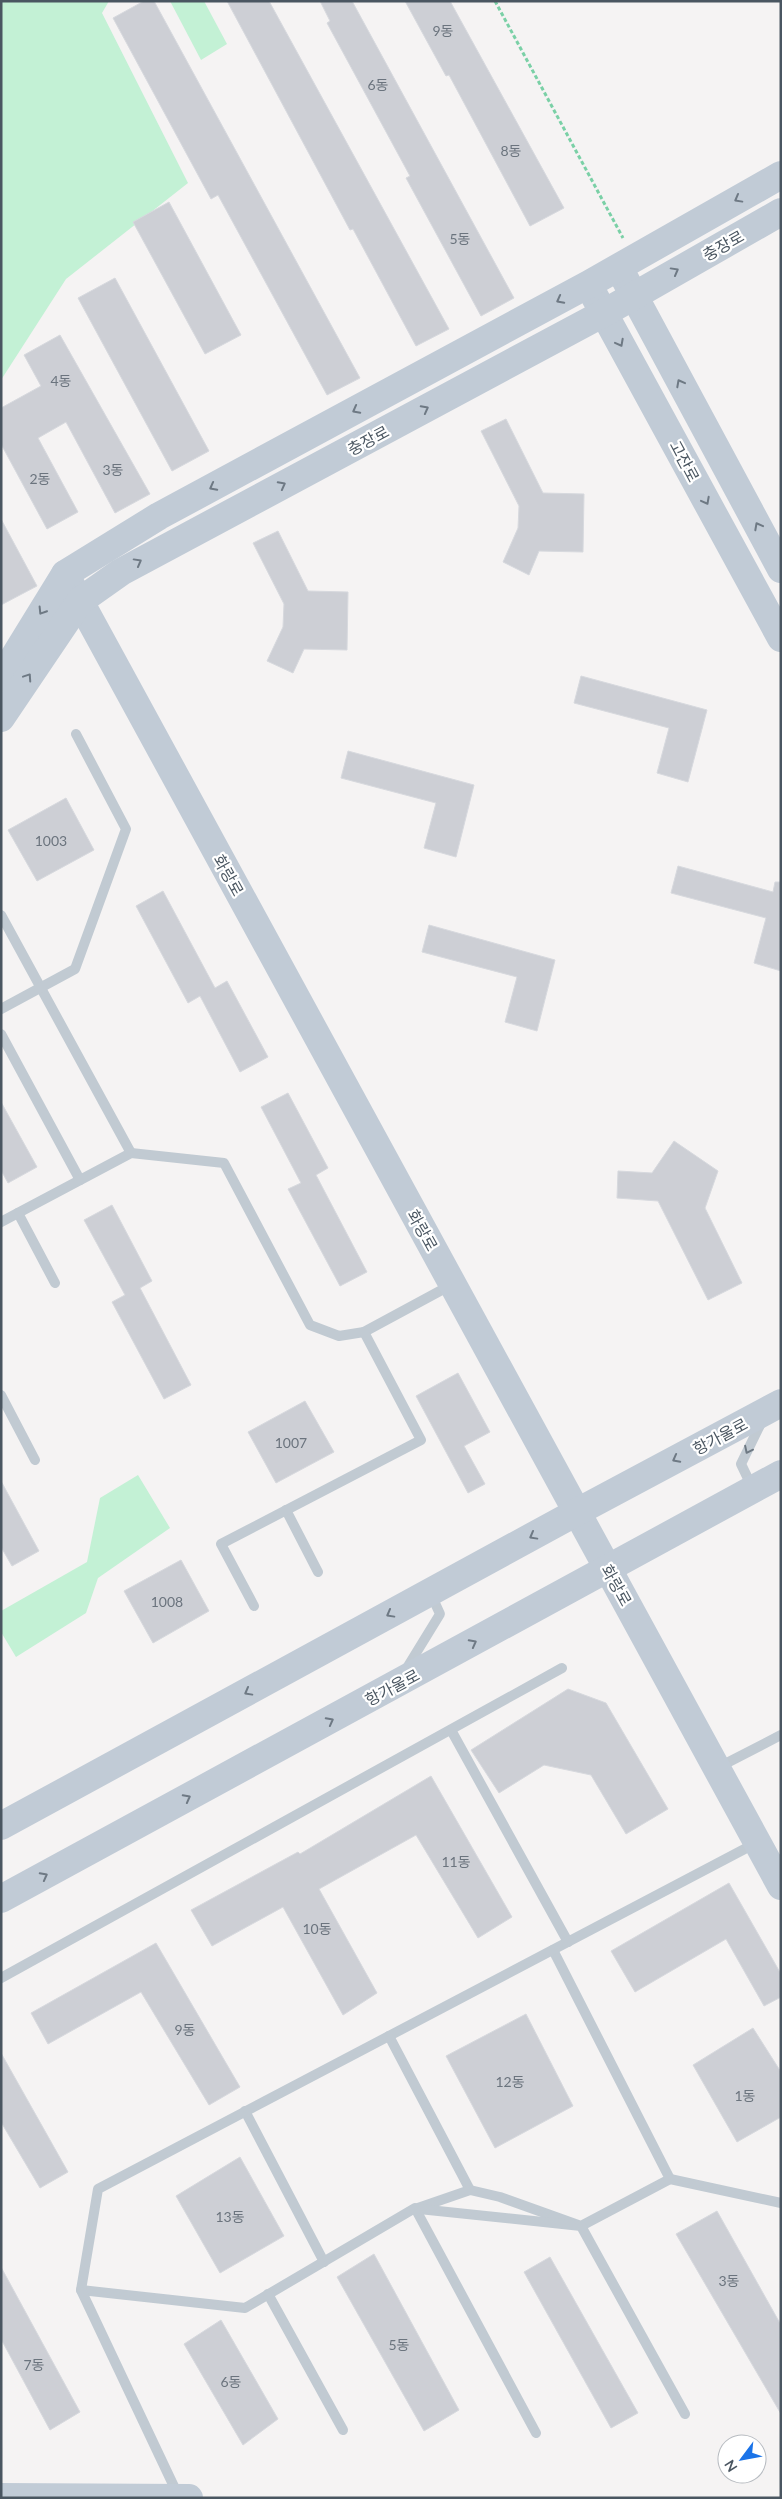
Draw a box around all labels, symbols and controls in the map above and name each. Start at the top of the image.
house number: 9동 [433,22,454,39]
house number: 6동 [368,76,389,93]
house number: 8동 [501,142,522,159]
one-way arrow [735,193,744,203]
street label: 충장로 [699,226,747,264]
house number: 5동 [450,230,471,247]
one-way arrow [670,267,679,277]
one-way arrow [557,293,566,303]
one-way arrow [614,337,624,346]
house number: 4동 [51,372,72,389]
one-way arrow [677,379,687,388]
one-way arrow [352,404,361,414]
one-way arrow [420,405,429,415]
street label: 충장로 [344,421,392,459]
street label: 고잔로 [666,437,704,485]
house number: 3동 [103,461,124,478]
house number: 2동 [30,470,51,487]
one-way arrow [209,481,218,491]
one-way arrow [276,481,285,491]
one-way arrow [700,495,710,504]
one-way arrow [754,522,764,531]
one-way arrow [133,558,142,568]
one-way arrow [39,606,49,615]
one-way arrow [22,674,32,683]
house number: 1003 [35,832,67,849]
street label: 화랑로 [210,851,248,899]
street label: 화랑로 [404,1206,442,1254]
street label: 항가울로 [690,1414,751,1458]
house number: 1007 [275,1434,307,1451]
one-way arrow [743,1445,754,1454]
one-way arrow [672,1453,681,1463]
one-way arrow [529,1530,538,1540]
street label: 화랑로 [598,1561,636,1609]
house number: 1008 [151,1593,183,1610]
one-way arrow [387,1608,396,1618]
one-way arrow [467,1640,476,1650]
street label: 항가울로 [362,1665,423,1709]
one-way arrow [244,1685,253,1695]
one-way arrow [325,1717,334,1727]
one-way arrow [182,1794,191,1804]
house number: 11동 [441,1853,471,1870]
one-way arrow [39,1872,48,1882]
house number: 10동 [302,1920,332,1937]
house number: 9동 [175,2021,196,2038]
house number: 12동 [495,2073,525,2090]
house number: 1동 [735,2087,756,2104]
house number: 13동 [215,2208,245,2225]
house number: 3동 [719,2272,740,2289]
house number: 5동 [389,2336,410,2353]
house number: 7동 [24,2356,45,2373]
house number: 6동 [221,2373,242,2390]
north arrow [717,2434,767,2484]
text: N [720,2457,741,2475]

